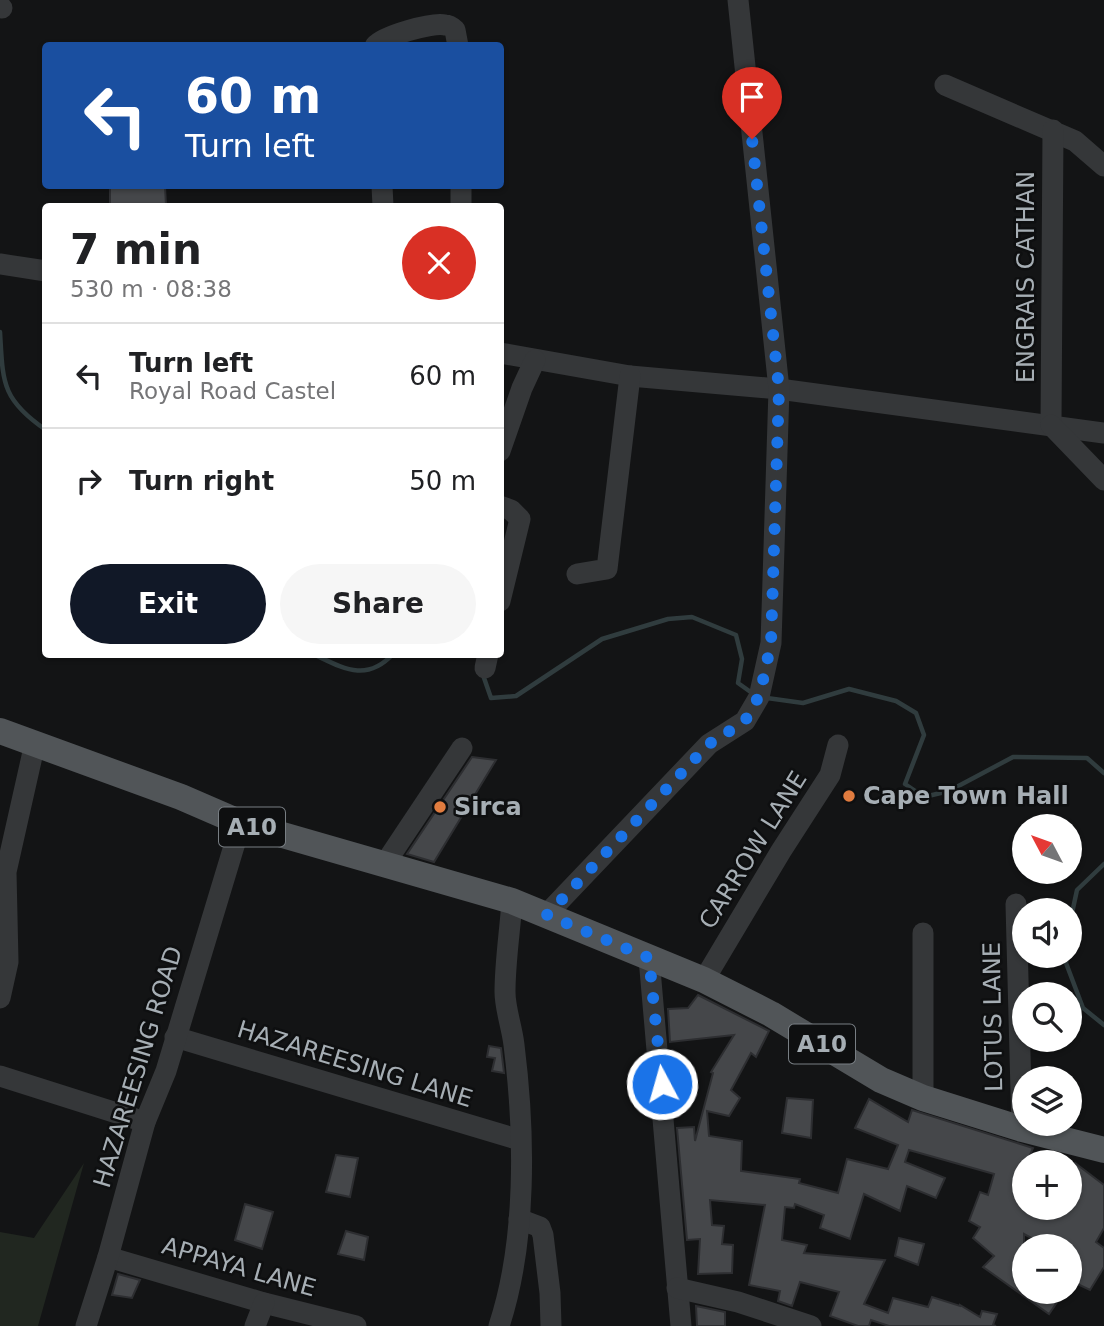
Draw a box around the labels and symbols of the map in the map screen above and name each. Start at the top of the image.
pin [722,67,782,139]
street label: ENGRAIS CATHAN [1012,171,1040,383]
street label: CARROW LANE [693,766,813,934]
place label: Cape Town Hall [863,782,1069,810]
marker: Cape Town Hall [841,788,857,804]
place label: Sirca [454,793,522,821]
marker: Sirca [432,799,448,815]
road number: A10 [219,807,285,846]
north arrow [1012,814,1082,884]
street label: LOTUS LANE [978,942,1008,1092]
street label: HAZAREESING ROAD [88,943,188,1191]
street label: HAZAREESING LANE [234,1015,476,1113]
road number: A10 [789,1024,855,1064]
position arrow [625,1047,699,1121]
street label: APPAYA LANE [159,1232,319,1302]

